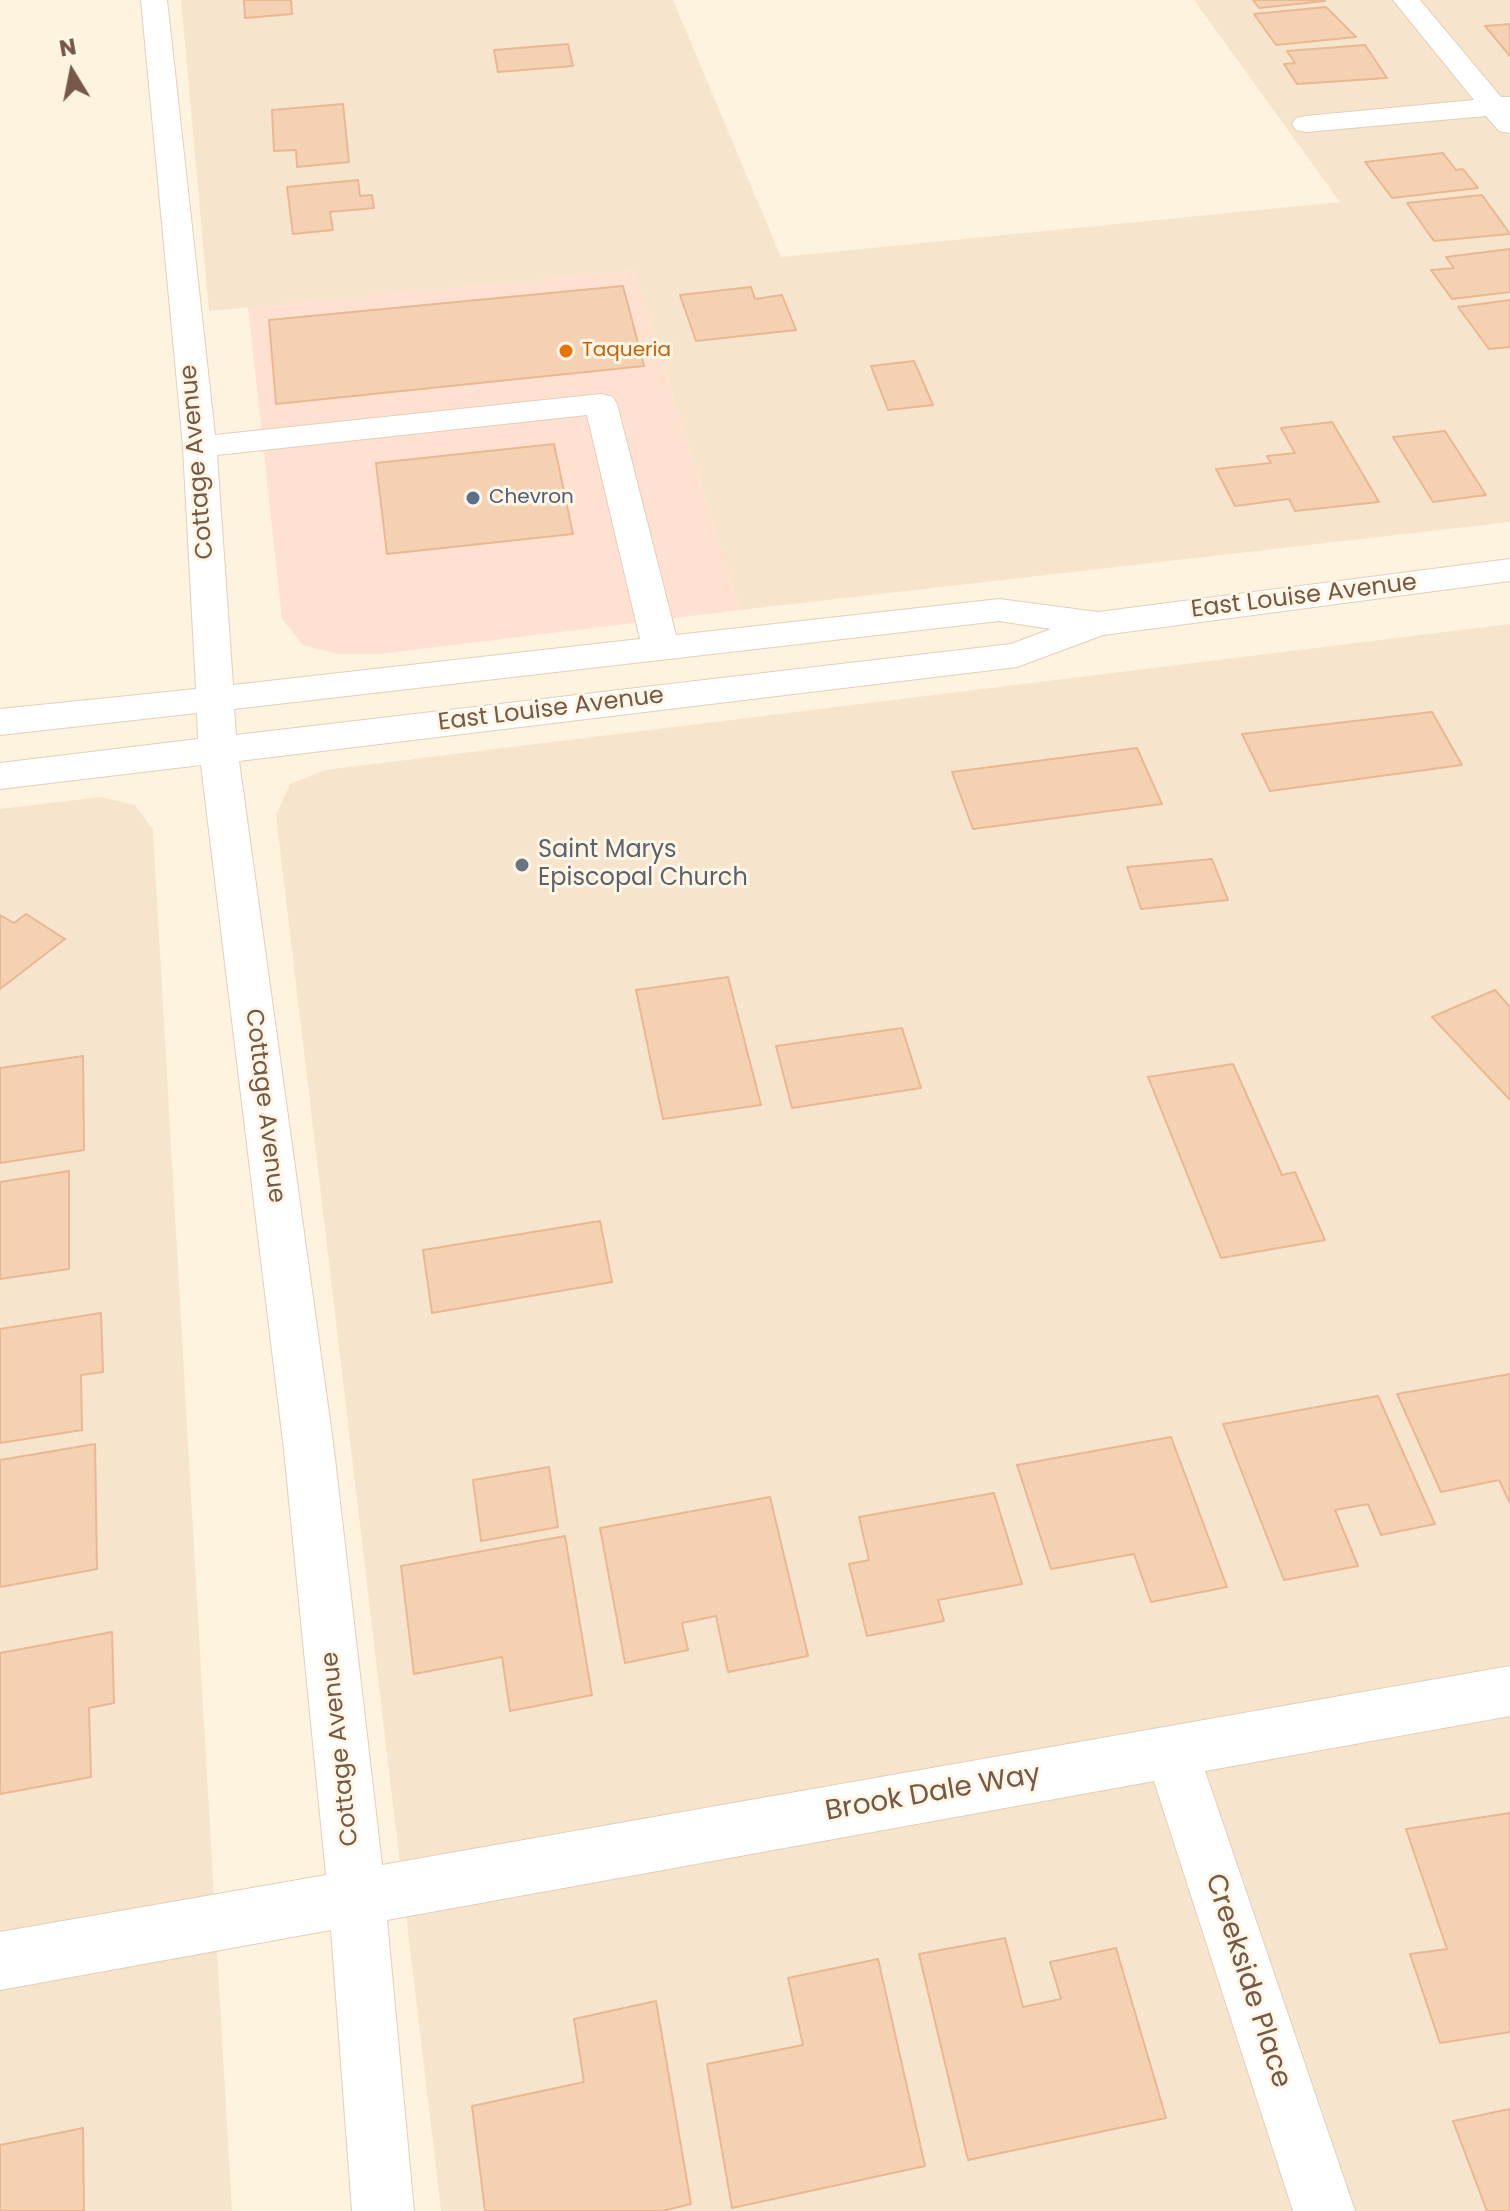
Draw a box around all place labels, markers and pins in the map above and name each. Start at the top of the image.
place label: Taqueria [582,339,671,363]
marker: Taqueria [557,342,575,360]
place label: Chevron [489,486,574,510]
marker: Chevron [464,489,482,507]
place label: Saint Marys Episcopal Church [538,837,748,893]
marker: Saint Marys Episcopal Church [513,856,531,874]

